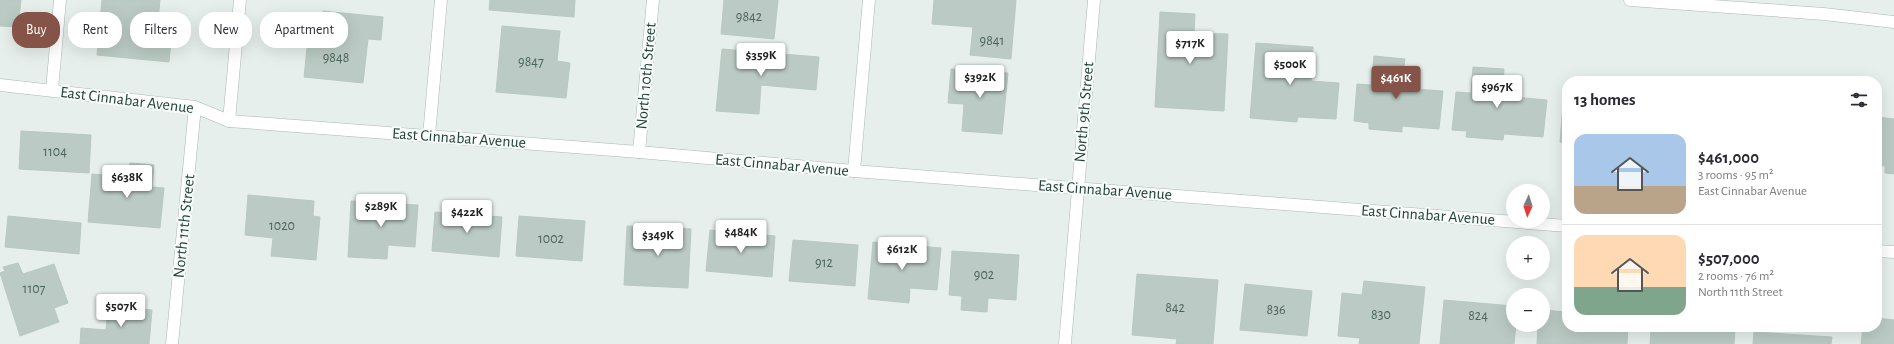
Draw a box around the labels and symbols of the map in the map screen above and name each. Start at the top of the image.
house number: 9842 [736,10,762,24]
street label: North 10th Street [633,22,659,130]
pin: $717K [1162,31,1218,65]
house number: 9841 [980,34,1004,48]
pin: $359K [733,43,789,77]
house number: 9848 [323,51,349,65]
pin: $500K [1262,52,1318,86]
house number: 9847 [518,55,544,69]
street label: North 9th Street [1072,61,1096,163]
pin: $392K [952,65,1008,99]
pin: $461K [1368,66,1424,100]
pin: $967K [1469,75,1525,109]
street label: East Cinnabar Avenue [59,84,195,116]
street label: East Cinnabar Avenue [391,125,527,151]
house number: 1104 [43,145,67,159]
street label: East Cinnabar Avenue [714,151,850,179]
pin: $638K [99,165,155,199]
street label: North 11th Street [171,173,197,279]
street label: East Cinnabar Avenue [1037,177,1173,203]
north arrow [1506,184,1550,228]
pin: $289K [353,194,409,228]
pin: $422K [439,200,495,234]
street label: East Cinnabar Avenue [1360,202,1496,228]
house number: 1020 [269,219,295,233]
pin: $484K [713,220,769,254]
pin: $349K [630,223,686,257]
house number: 1002 [538,232,564,246]
pin: $612K [874,237,930,271]
house number: 912 [815,256,833,270]
house number: 902 [974,268,994,282]
house number: 1107 [23,282,46,296]
pin: $507K [93,294,149,328]
house number: 842 [1165,301,1185,315]
house number: 836 [1267,303,1285,317]
house number: 830 [1371,308,1391,322]
house number: 824 [1468,309,1488,323]

